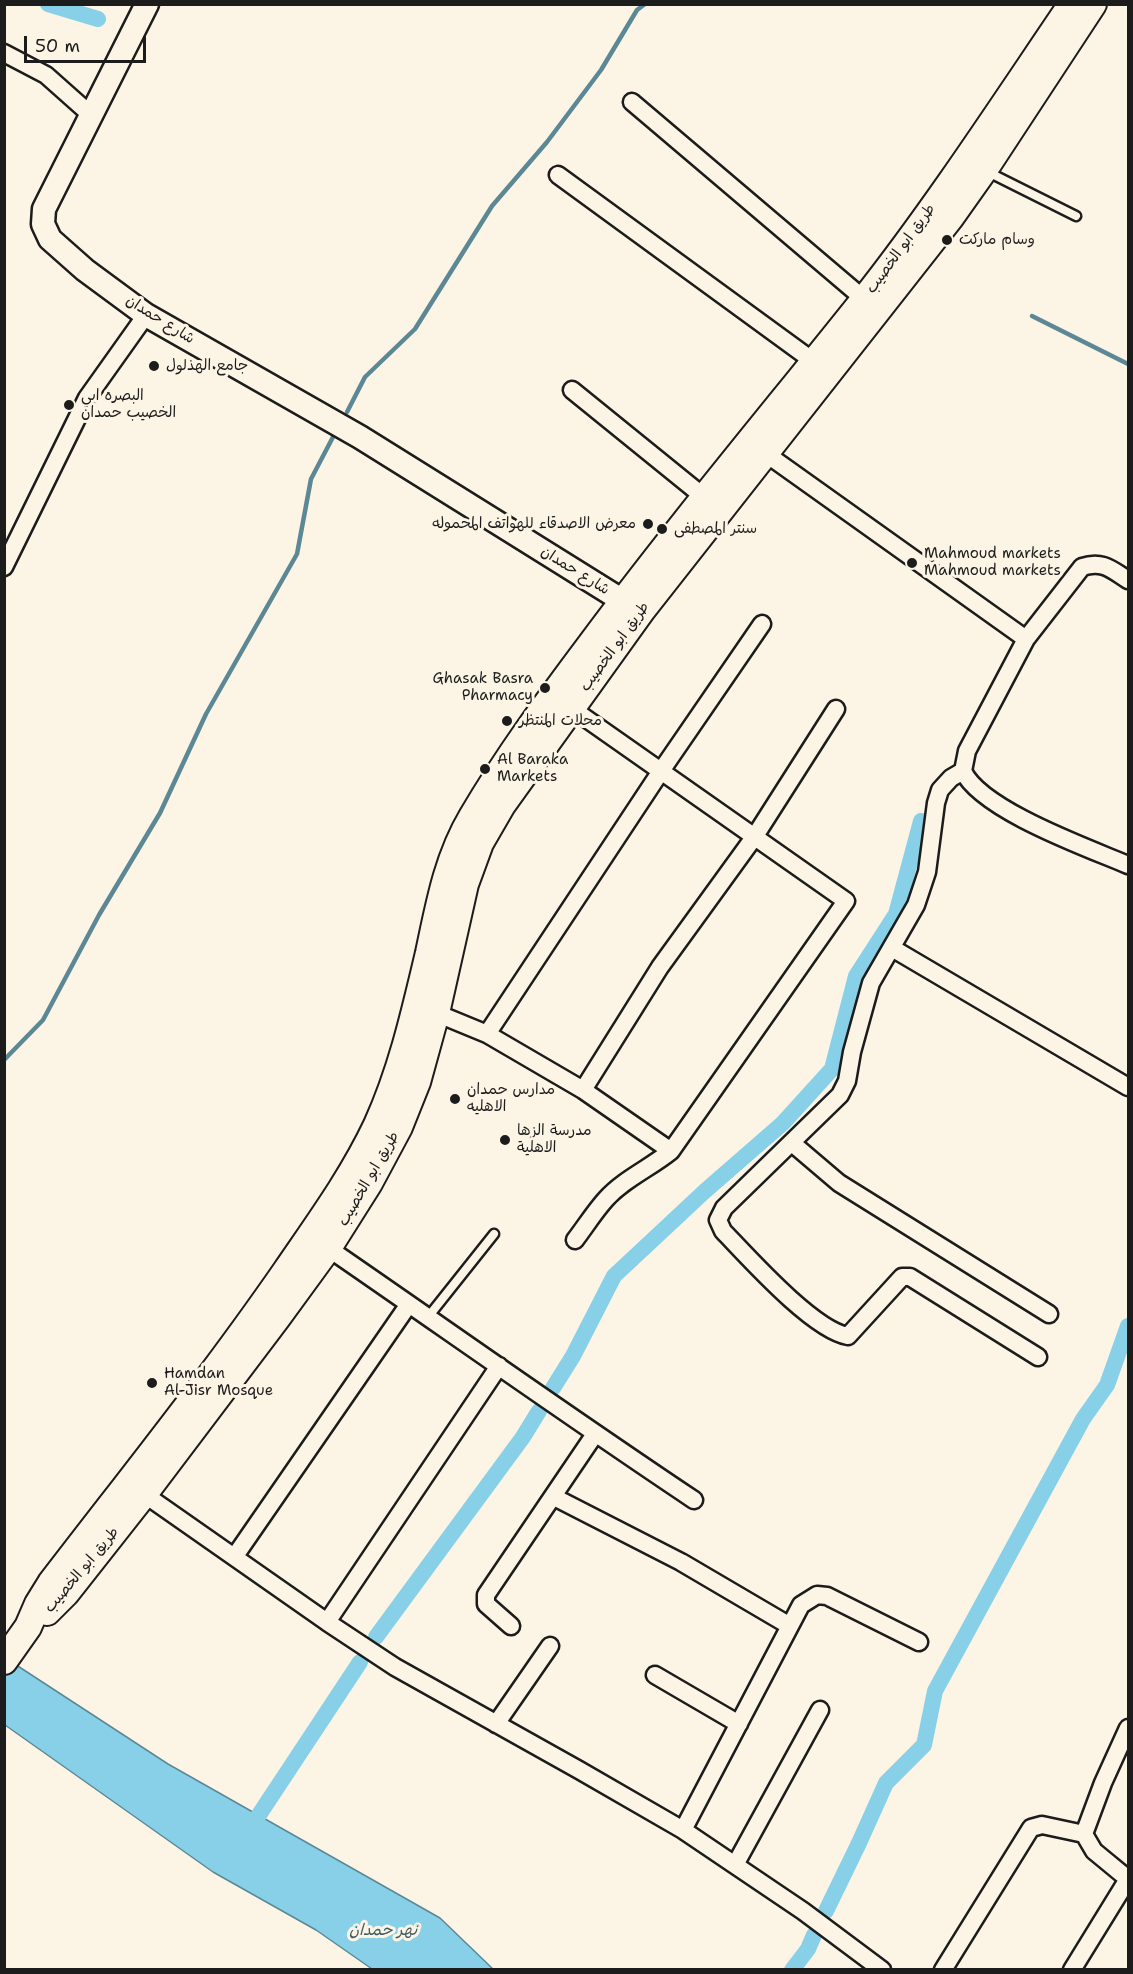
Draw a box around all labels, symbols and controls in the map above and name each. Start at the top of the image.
scale bar [27,24,148,62]
text: 50 m [35,34,80,58]
street label: طريق ابو الخصيب [862,201,940,297]
place label: وسام ماركت [959,231,1035,249]
marker: وسام ماركت [940,233,954,247]
street label: شارع حمدان [122,292,198,348]
place label: جامع الهذلول [166,357,248,375]
marker: جامع الهذلول [147,359,161,373]
place label: البصره ابي الخصيب حمدان [81,387,176,422]
marker: البصره ابي الخصيب حمدان [62,398,76,412]
place label: معرض الاصدقاء للهواتف المحموله [432,515,636,533]
marker: معرض الاصدقاء للهواتف المحموله [641,517,655,531]
place label: سنتر المصطفى [674,520,757,538]
marker: سنتر المصطفى [655,522,669,536]
street label: شارع حمدان [537,543,613,599]
place label: Mahmoud markets Mahmoud markets [924,545,1061,580]
marker: Mahmoud markets Mahmoud markets [905,556,919,570]
street label: طريق ابو الخصيب [576,599,654,695]
place label: Ghasak Basra Pharmacy [432,670,533,705]
marker: Ghasak Basra Pharmacy [538,681,552,695]
place label: محلات المنتظر [519,712,602,730]
marker: محلات المنتظر [500,714,514,728]
place label: Al Baraka Markets [497,751,568,786]
marker: Al Baraka Markets [478,762,492,776]
place label: مدارس حمدان الاهليه [467,1081,555,1116]
marker: مدارس حمدان الاهليه [448,1092,462,1106]
place label: مدرسة الزها الاهلية [517,1122,592,1157]
street label: طريق ابو الخصيب [335,1128,403,1230]
marker: مدرسة الزها الاهلية [498,1133,512,1147]
place label: Hamdan Al-Jisr Mosque [164,1365,273,1400]
marker: Hamdan Al-Jisr Mosque [145,1376,159,1390]
street label: طريق ابو الخصيب [41,1524,123,1616]
water label: نهر حمدان [349,1921,417,1941]

